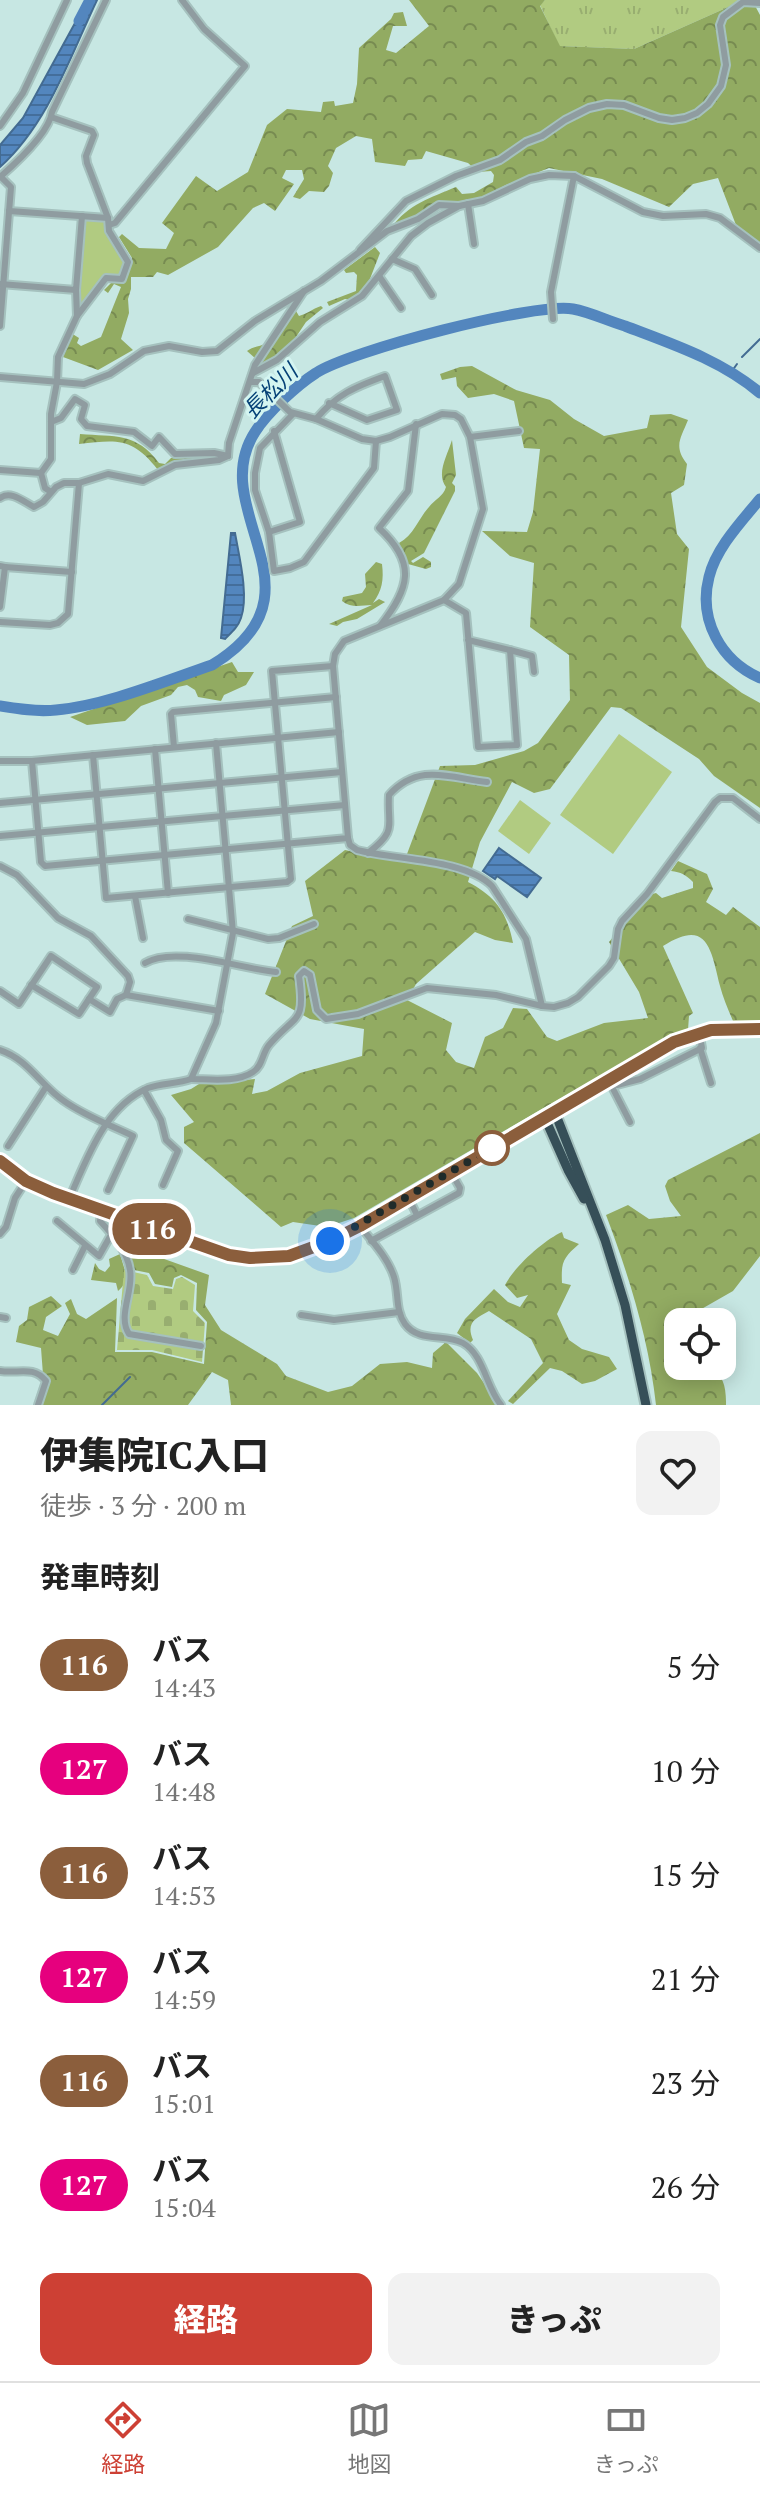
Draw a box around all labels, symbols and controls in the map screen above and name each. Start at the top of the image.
water label: 長松川 [236,356,305,424]
unlabelled marker [475,1131,509,1165]
line badge: 116 [106,1203,198,1255]
text: 116 [128,1210,176,1247]
your location [310,1221,350,1261]
map controls [664,1308,736,1380]
button: locate [664,1308,736,1380]
text: 伊集院IC入口 [40,1430,269,1480]
button: heart [636,1431,720,1515]
text: 徒歩 · 3 分 · 200 m [40,1488,246,1522]
text: 発車時刻 [40,1557,160,1597]
text: バス [152,1630,212,1670]
text: 116 [60,1646,108,1683]
text: 5 分 [667,1647,720,1687]
text: 14:43 [152,1670,216,1704]
text: バス [152,1734,212,1774]
text: 127 [60,1750,108,1787]
text: 10 分 [651,1751,720,1791]
text: 14:48 [152,1774,216,1808]
text: バス [152,1838,212,1878]
text: 116 [60,1854,108,1891]
text: 15 分 [651,1855,720,1895]
text: 14:53 [152,1878,216,1912]
text: バス [152,1942,212,1982]
text: 127 [60,1958,108,1995]
text: 21 分 [651,1959,720,1999]
text: 14:59 [152,1982,216,2016]
text: バス [152,2046,212,2086]
text: 116 [60,2062,108,2099]
text: 23 分 [651,2063,720,2103]
text: 15:01 [152,2086,216,2120]
text: バス [152,2150,212,2190]
text: 127 [60,2166,108,2203]
text: 26 分 [651,2167,720,2207]
text: 15:04 [152,2190,216,2224]
button: 経路 [40,2273,372,2365]
button: きっぷ [388,2273,720,2365]
tab: 経路 [101,2398,145,2478]
tab: 地図 [347,2398,391,2478]
tab: きっぷ [594,2398,659,2478]

